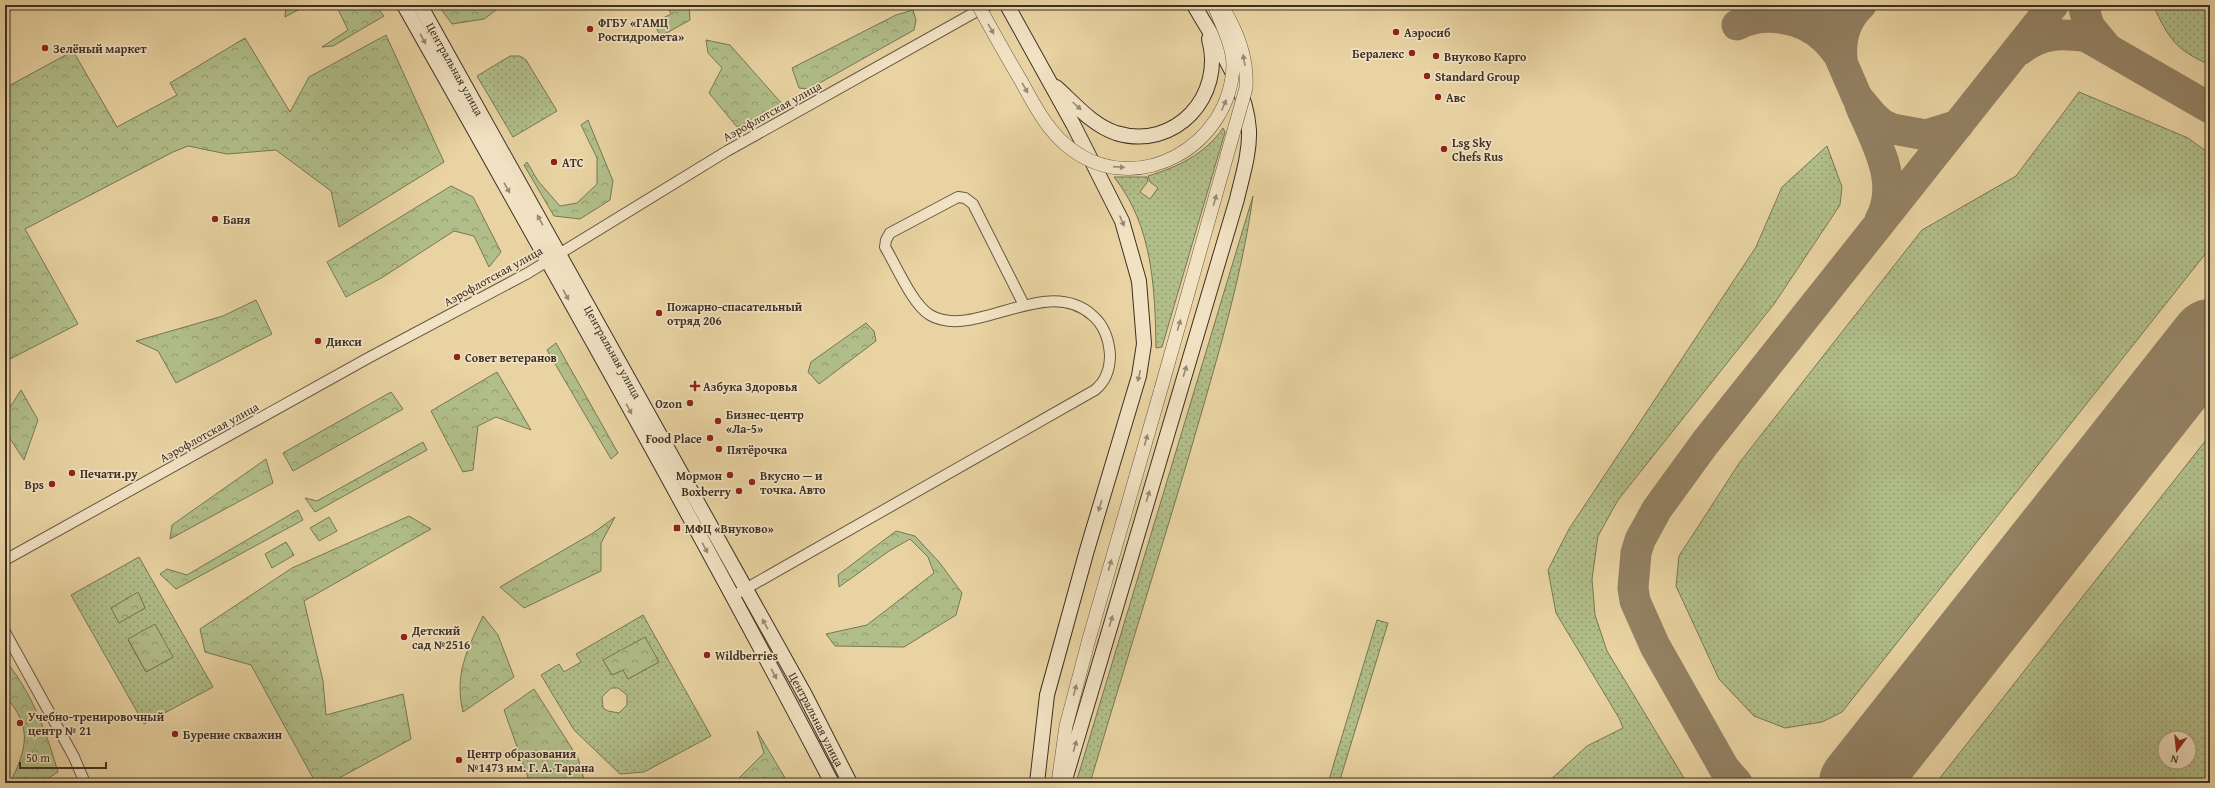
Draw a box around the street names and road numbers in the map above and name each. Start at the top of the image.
street label: Центральная улица [423,19,489,119]
street label: Аэрофлотская улица [720,77,825,145]
street label: Аэрофлотская улица [441,242,546,310]
street label: Центральная улица [581,302,646,402]
street label: Аэрофлотская улица [157,398,262,466]
street label: Центральная улица [785,669,849,770]

